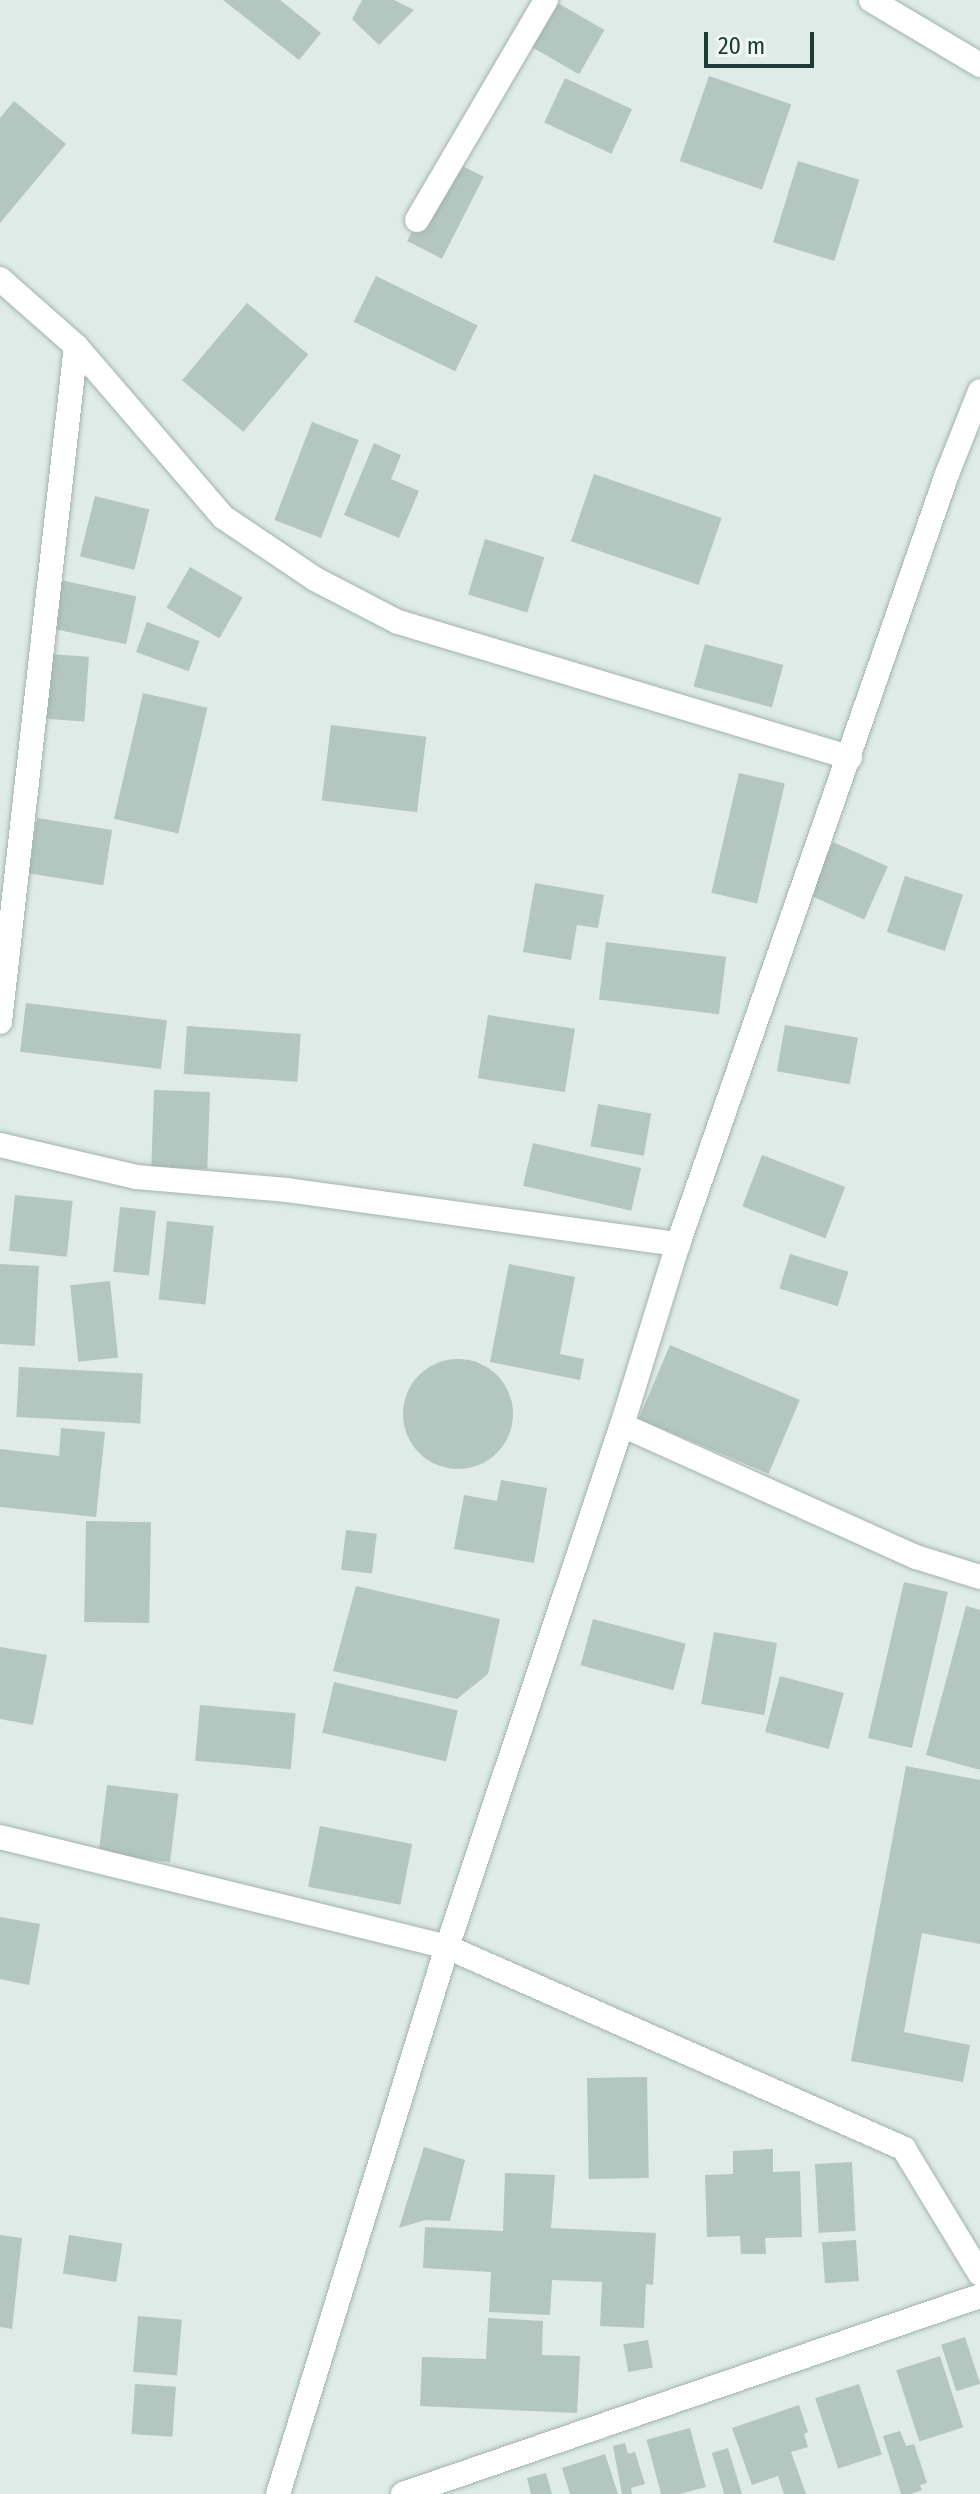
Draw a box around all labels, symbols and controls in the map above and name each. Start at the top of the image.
scale bar [708,16,818,66]
text: 20 m [718,32,765,60]

